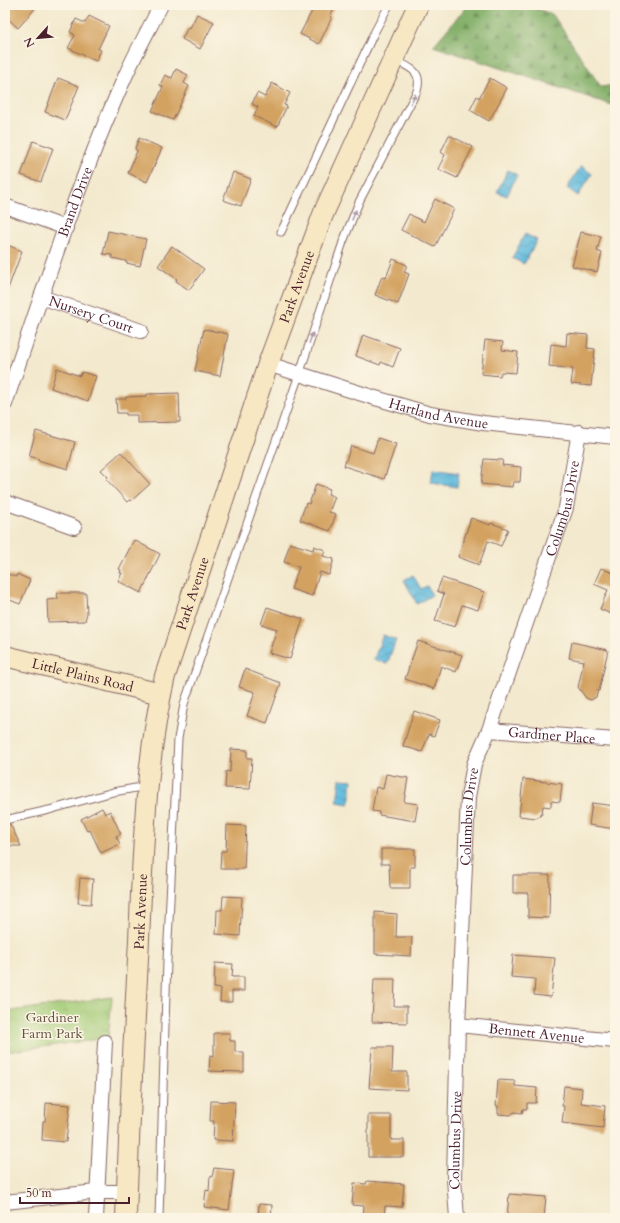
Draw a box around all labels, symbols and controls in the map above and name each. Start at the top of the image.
north arrow [18,18,58,58]
text: N [20,34,38,50]
one-way arrow [410,93,416,105]
street label: Brand Drive [54,164,97,240]
one-way arrow [351,209,357,220]
street label: Park Avenue [275,248,319,326]
street label: Nursery Court [46,291,136,338]
one-way arrow [308,331,314,343]
street label: Hartland Avenue [387,393,489,434]
street label: Columbus Drive [541,459,584,559]
street label: Park Avenue [172,554,214,633]
street label: Little Plains Road [30,654,136,697]
street label: Gardiner Place [507,723,596,748]
street label: Columbus Drive [456,766,483,866]
street label: Park Avenue [130,873,152,950]
park label: Gardiner Farm Park [21,1008,83,1043]
street label: Bennett Avenue [488,1019,585,1048]
street label: Columbus Drive [445,1090,466,1190]
scale bar [20,1179,129,1205]
text: 50 m [26,1185,53,1201]

